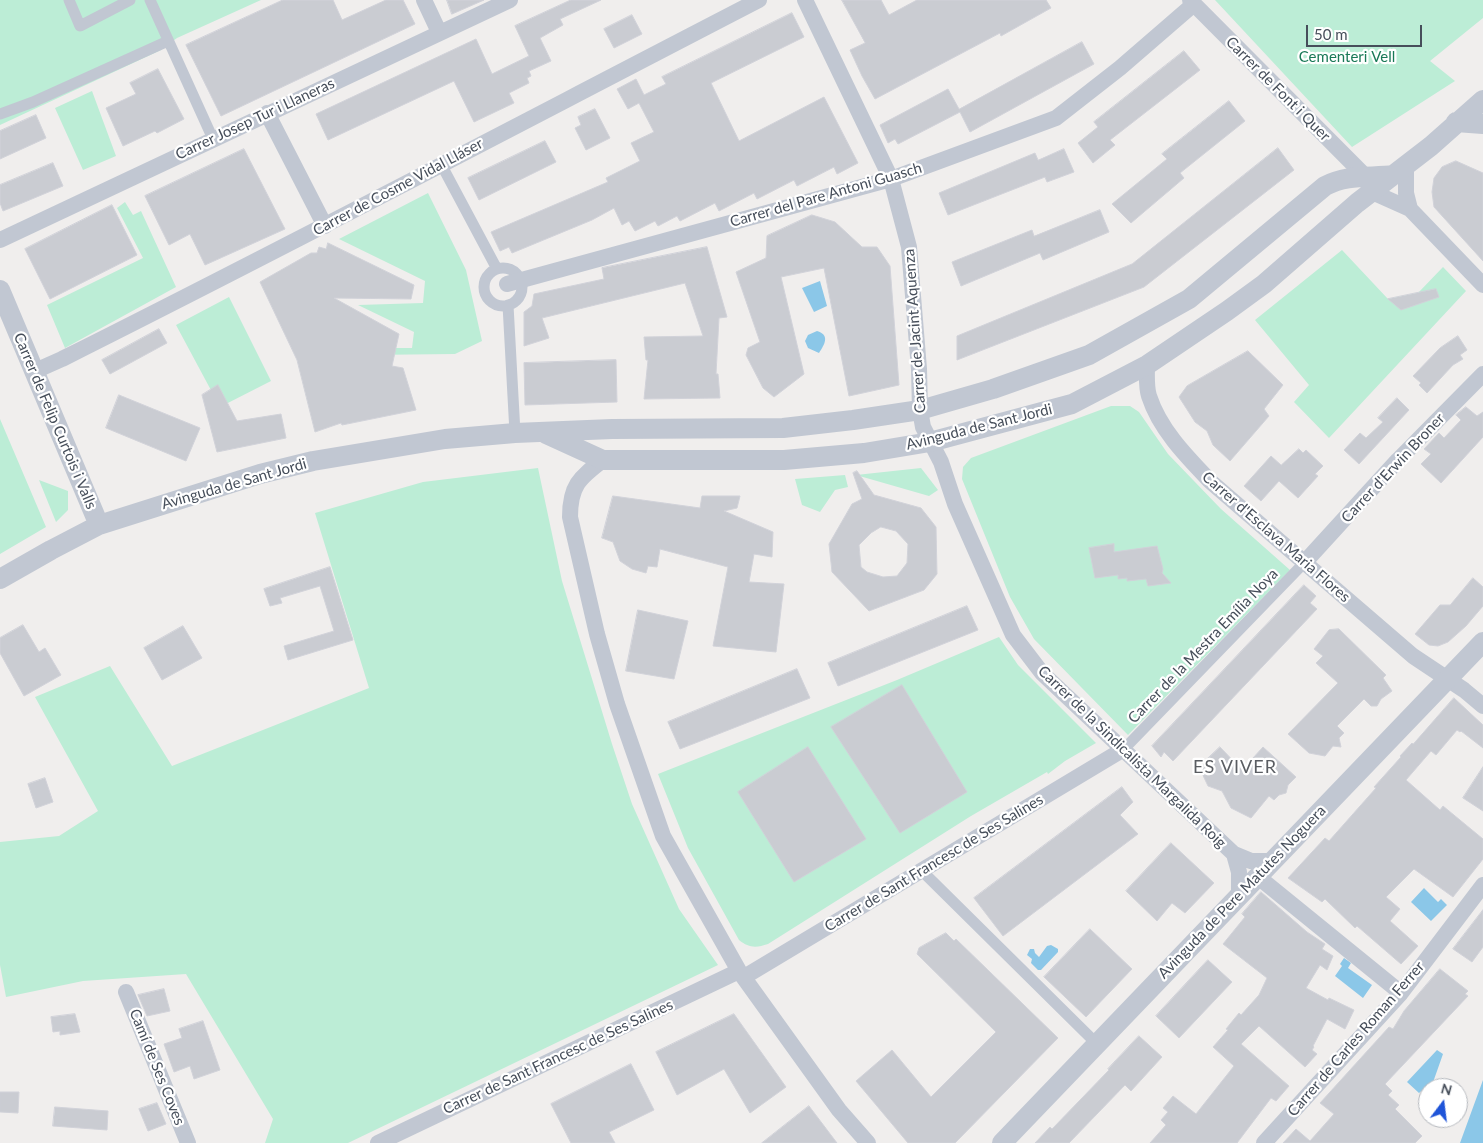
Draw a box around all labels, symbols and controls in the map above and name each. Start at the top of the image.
scale bar [1308,15,1424,47]
text: 50 m [1314,25,1348,43]
street label: Carrer de Font i Quer [1222,33,1334,145]
park label: Cementeri Vell [1299,48,1395,66]
street label: Carrer Josep Tur i Llaneras [173,74,337,164]
street label: Carrer de Cosme Vidal Lláser [310,134,486,240]
street label: Carrer del Pare Antoni Guasch [728,159,924,231]
street label: Carrer de Jacint Aquenza [900,248,930,414]
street label: Carrer de Felip Curtois i Valls [10,330,100,512]
street label: Avinguda de Sant Jordi [904,400,1054,454]
street label: Carrer d'Erwin Broner [1338,409,1448,527]
street label: Avinguda de Sant Jordi [159,455,309,513]
street label: Carrer d'Esclava Maria Flores [1198,468,1354,606]
street label: Carrer de la Mestra Emília Noya [1124,565,1282,727]
street label: Carrer de la Sindicalista Margalida Roig [1034,662,1230,852]
district label: ES VIVER [1192,756,1278,778]
street label: Carrer de Sant Francesc de Ses Salines [821,790,1047,936]
street label: Avinguda de Pere Matutes Noguera [1154,802,1330,982]
street label: Carrer de Carles Roman Ferrer [1284,958,1428,1120]
street label: Carrer de Sant Francesc de Ses Salines [440,996,676,1118]
street label: Camí de Ses Coves [125,1006,189,1128]
north arrow [1418,1078,1468,1128]
text: N [1439,1079,1454,1099]

